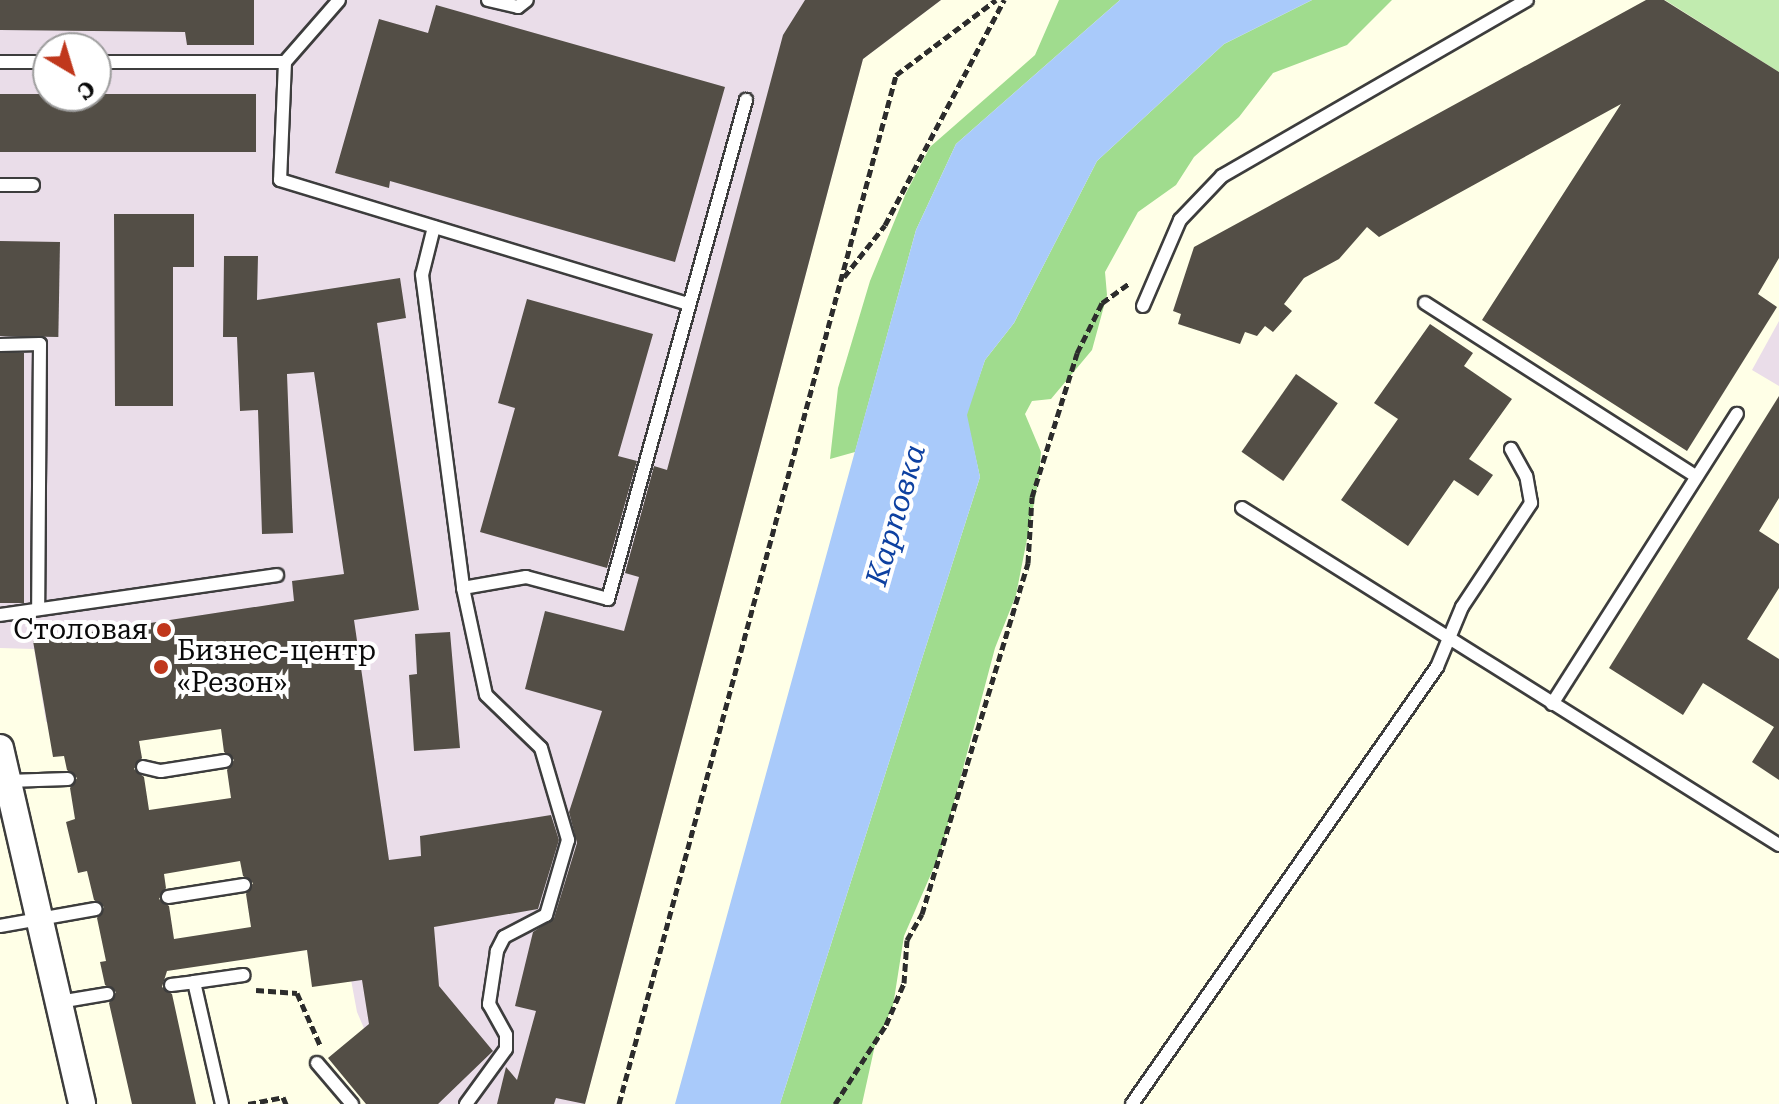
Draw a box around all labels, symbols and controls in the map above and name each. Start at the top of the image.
north arrow [32,32,112,112]
text: С [72,75,100,104]
water label: Карповка [859,440,933,590]
place label: Столовая [13,613,148,647]
marker: Столовая [155,621,173,639]
place label: Бизнес-центр «Резон» [177,634,376,700]
marker: Бизнес-центр «Резон» [152,658,170,676]

